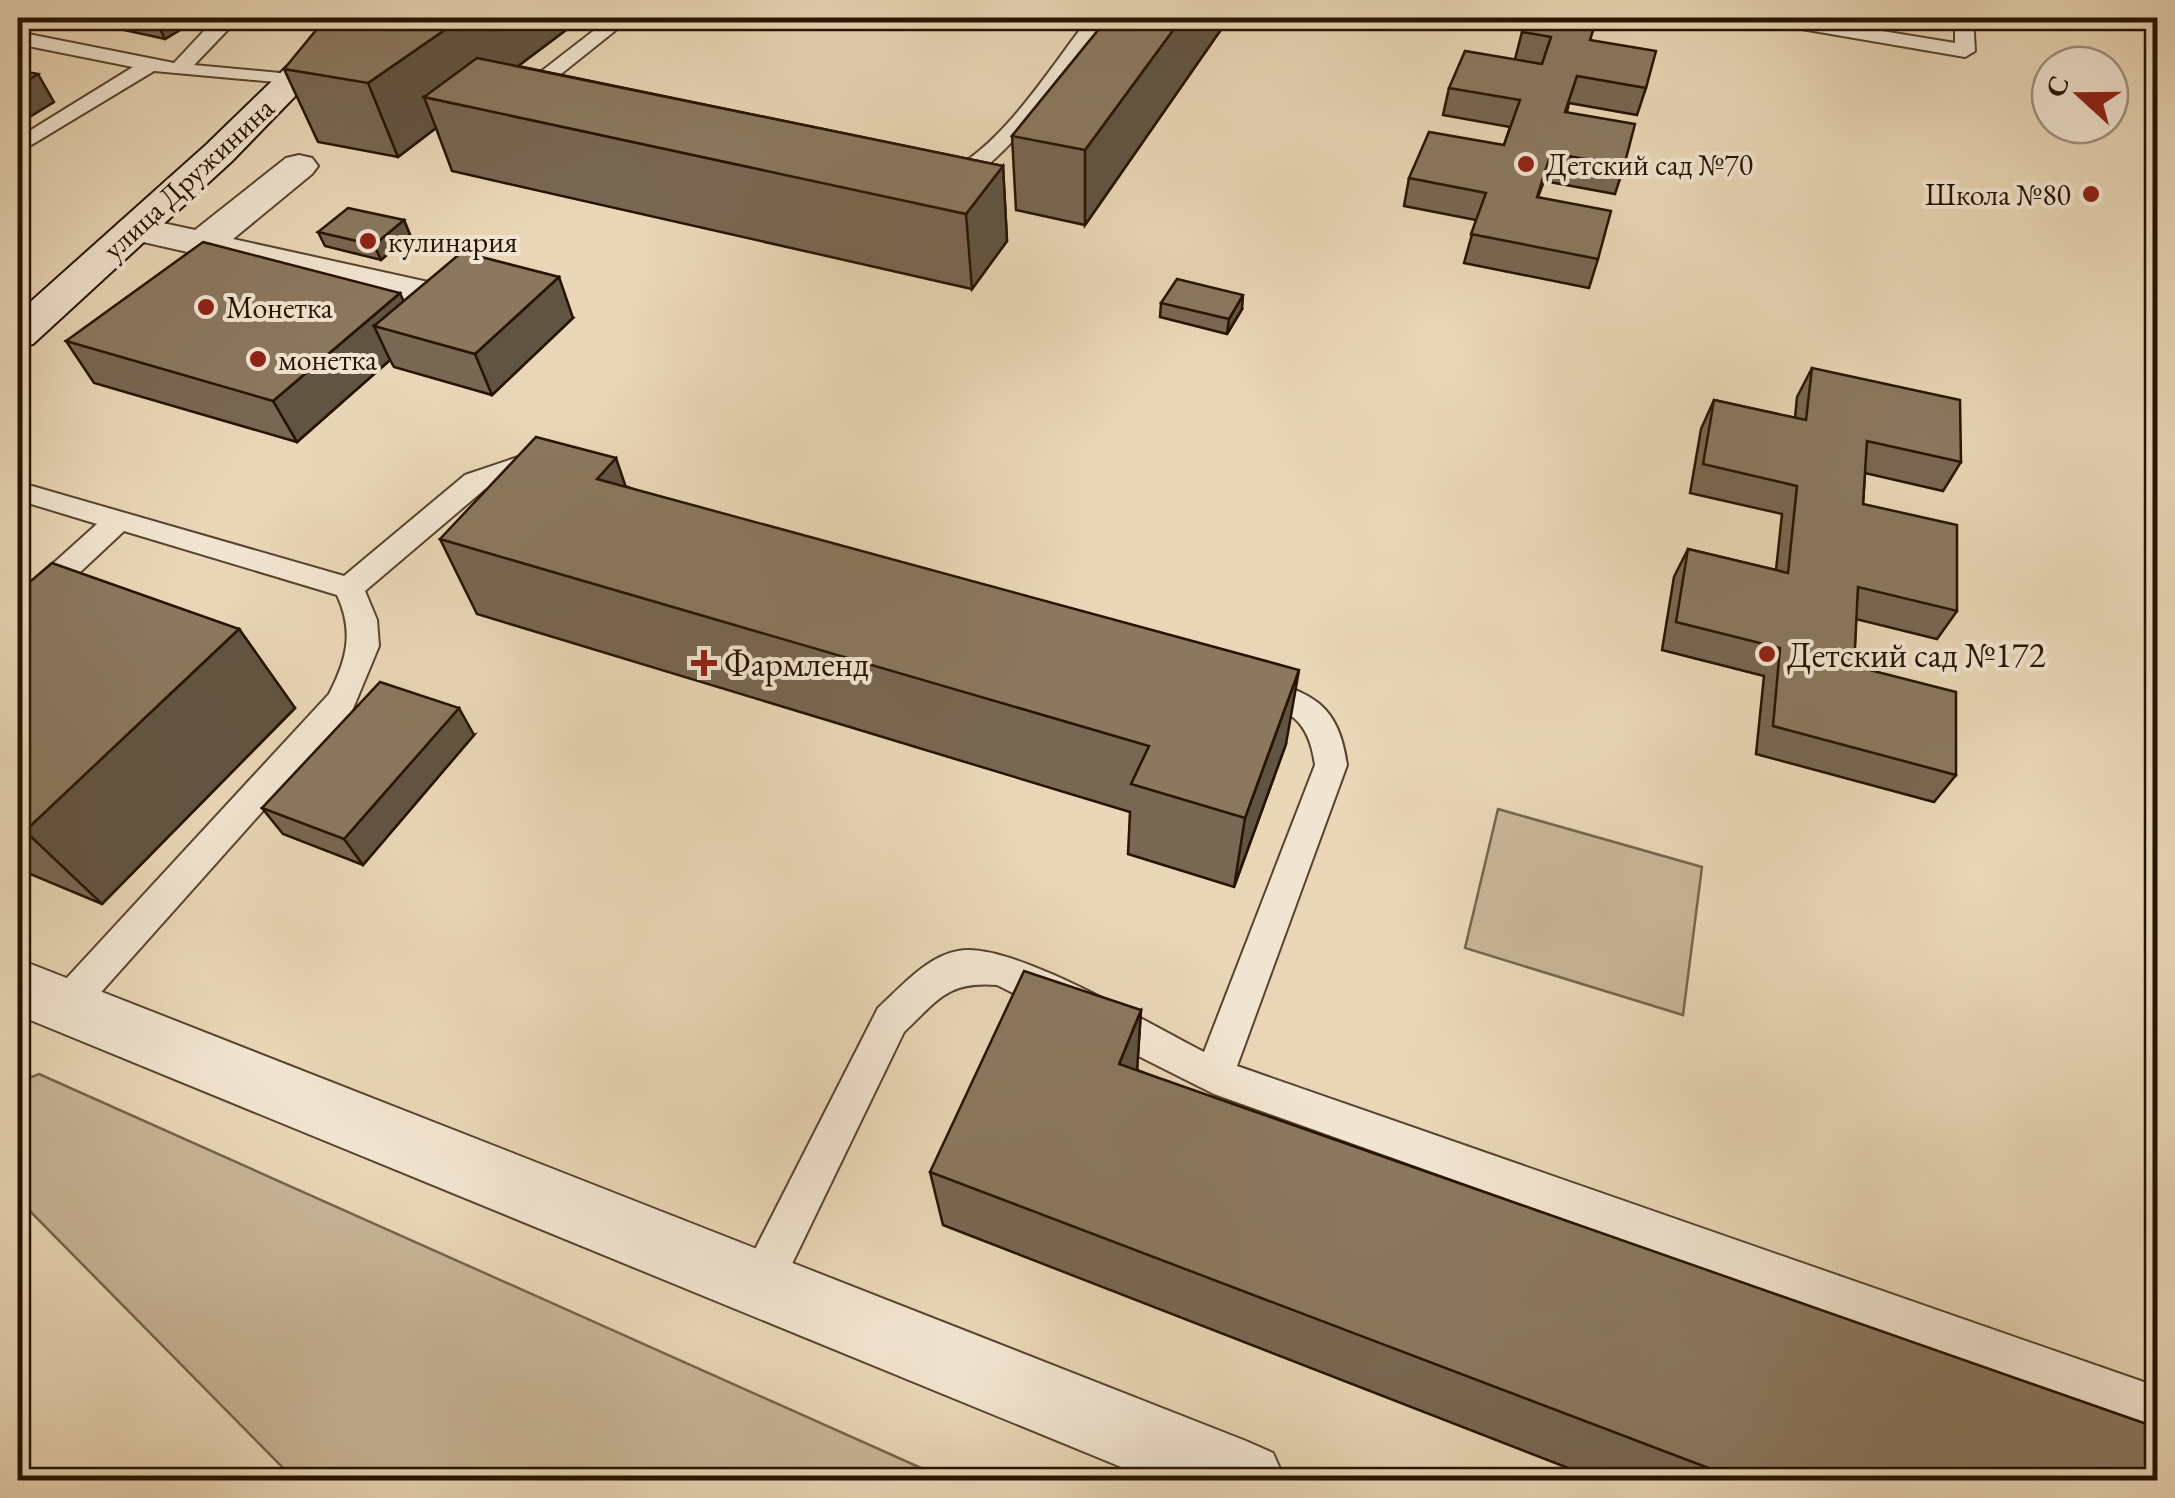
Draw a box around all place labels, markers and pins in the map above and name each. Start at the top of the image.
place label: Детский сад №70 [1546,145,1753,184]
marker: Детский сад №70 [1515,153,1537,175]
place label: Школа №80 [1925,175,2071,214]
marker: Школа №80 [2080,183,2102,205]
place label: кулинария [388,222,517,261]
marker: кулинария [357,230,379,252]
place label: Монетка [226,288,333,327]
marker: Монетка [195,296,217,318]
place label: монетка [278,340,377,379]
marker: монетка [247,348,269,370]
place label: Детский сад №172 [1787,632,2046,677]
place label: Фармленд [724,641,869,687]
marker: Детский сад №172 [1756,643,1778,665]
marker: Фармленд [693,652,715,674]

